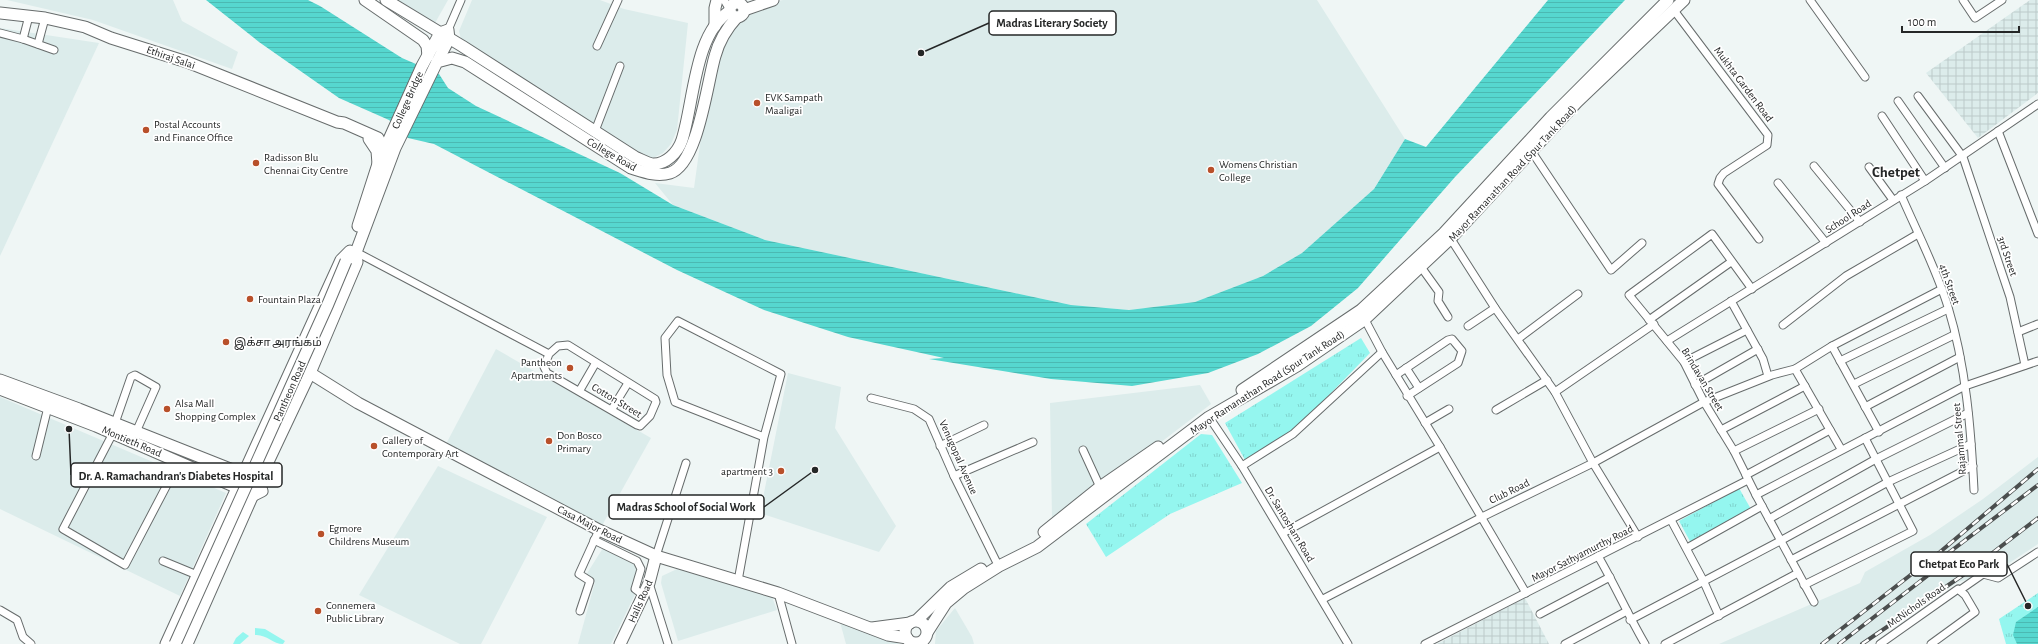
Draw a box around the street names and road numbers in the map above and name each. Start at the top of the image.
street label: Ethiraj Salai [145,44,197,71]
street label: Mukhta Garden Road [1712,45,1775,124]
street label: College Bridge [390,70,425,131]
street label: Mayor Ramanathan Road (Spur Tank Road) [1446,103,1578,244]
street label: College Road [585,136,639,173]
street label: School Road [1823,197,1873,235]
street label: 3rd Street [1996,235,2020,278]
street label: 4th Street [1937,262,1962,306]
street label: Mayor Ramanathan Road (Spur Tank Road) [1188,328,1346,437]
street label: Brindavan Street [1680,346,1726,413]
street label: Pantheon Road [271,359,308,423]
street label: Cotton Street [590,381,644,420]
street label: Rajammal Street [1951,402,1968,475]
street label: Venugopal Avenue [937,418,980,496]
street label: Montieth Road [100,424,163,459]
street label: Club Road [1487,477,1531,506]
street label: Dr. Santosham Road [1263,485,1317,564]
street label: Casa Major Road [556,503,624,546]
street label: Mayor Sathyamurthy Road [1530,523,1635,584]
street label: Halls Road [626,578,655,624]
street label: McNichols Road [1885,581,1948,630]

